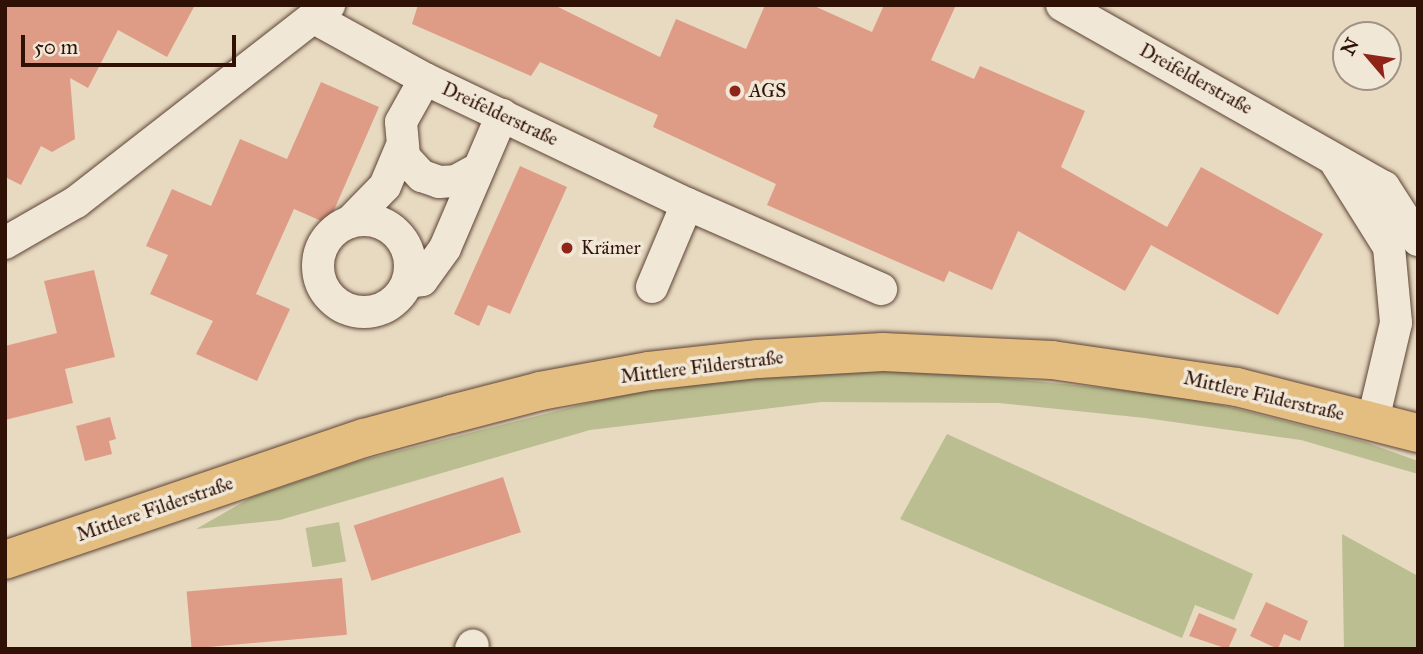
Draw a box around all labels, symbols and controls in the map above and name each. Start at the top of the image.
scale bar [24,21,240,65]
north arrow [1332,21,1402,91]
text: 50 m [34,34,78,60]
text: N [1336,34,1364,59]
street label: Dreifelderstraße [1136,39,1256,119]
street label: Dreifelderstraße [438,77,562,151]
place label: AGS [749,80,786,102]
marker: AGS [727,83,743,99]
place label: Krämer [581,237,641,259]
marker: Krämer [559,240,575,256]
street label: Mittlere Filderstraße [619,346,785,388]
street label: Mittlere Filderstraße [1182,366,1346,426]
street label: Mittlere Filderstraße [74,472,236,546]

